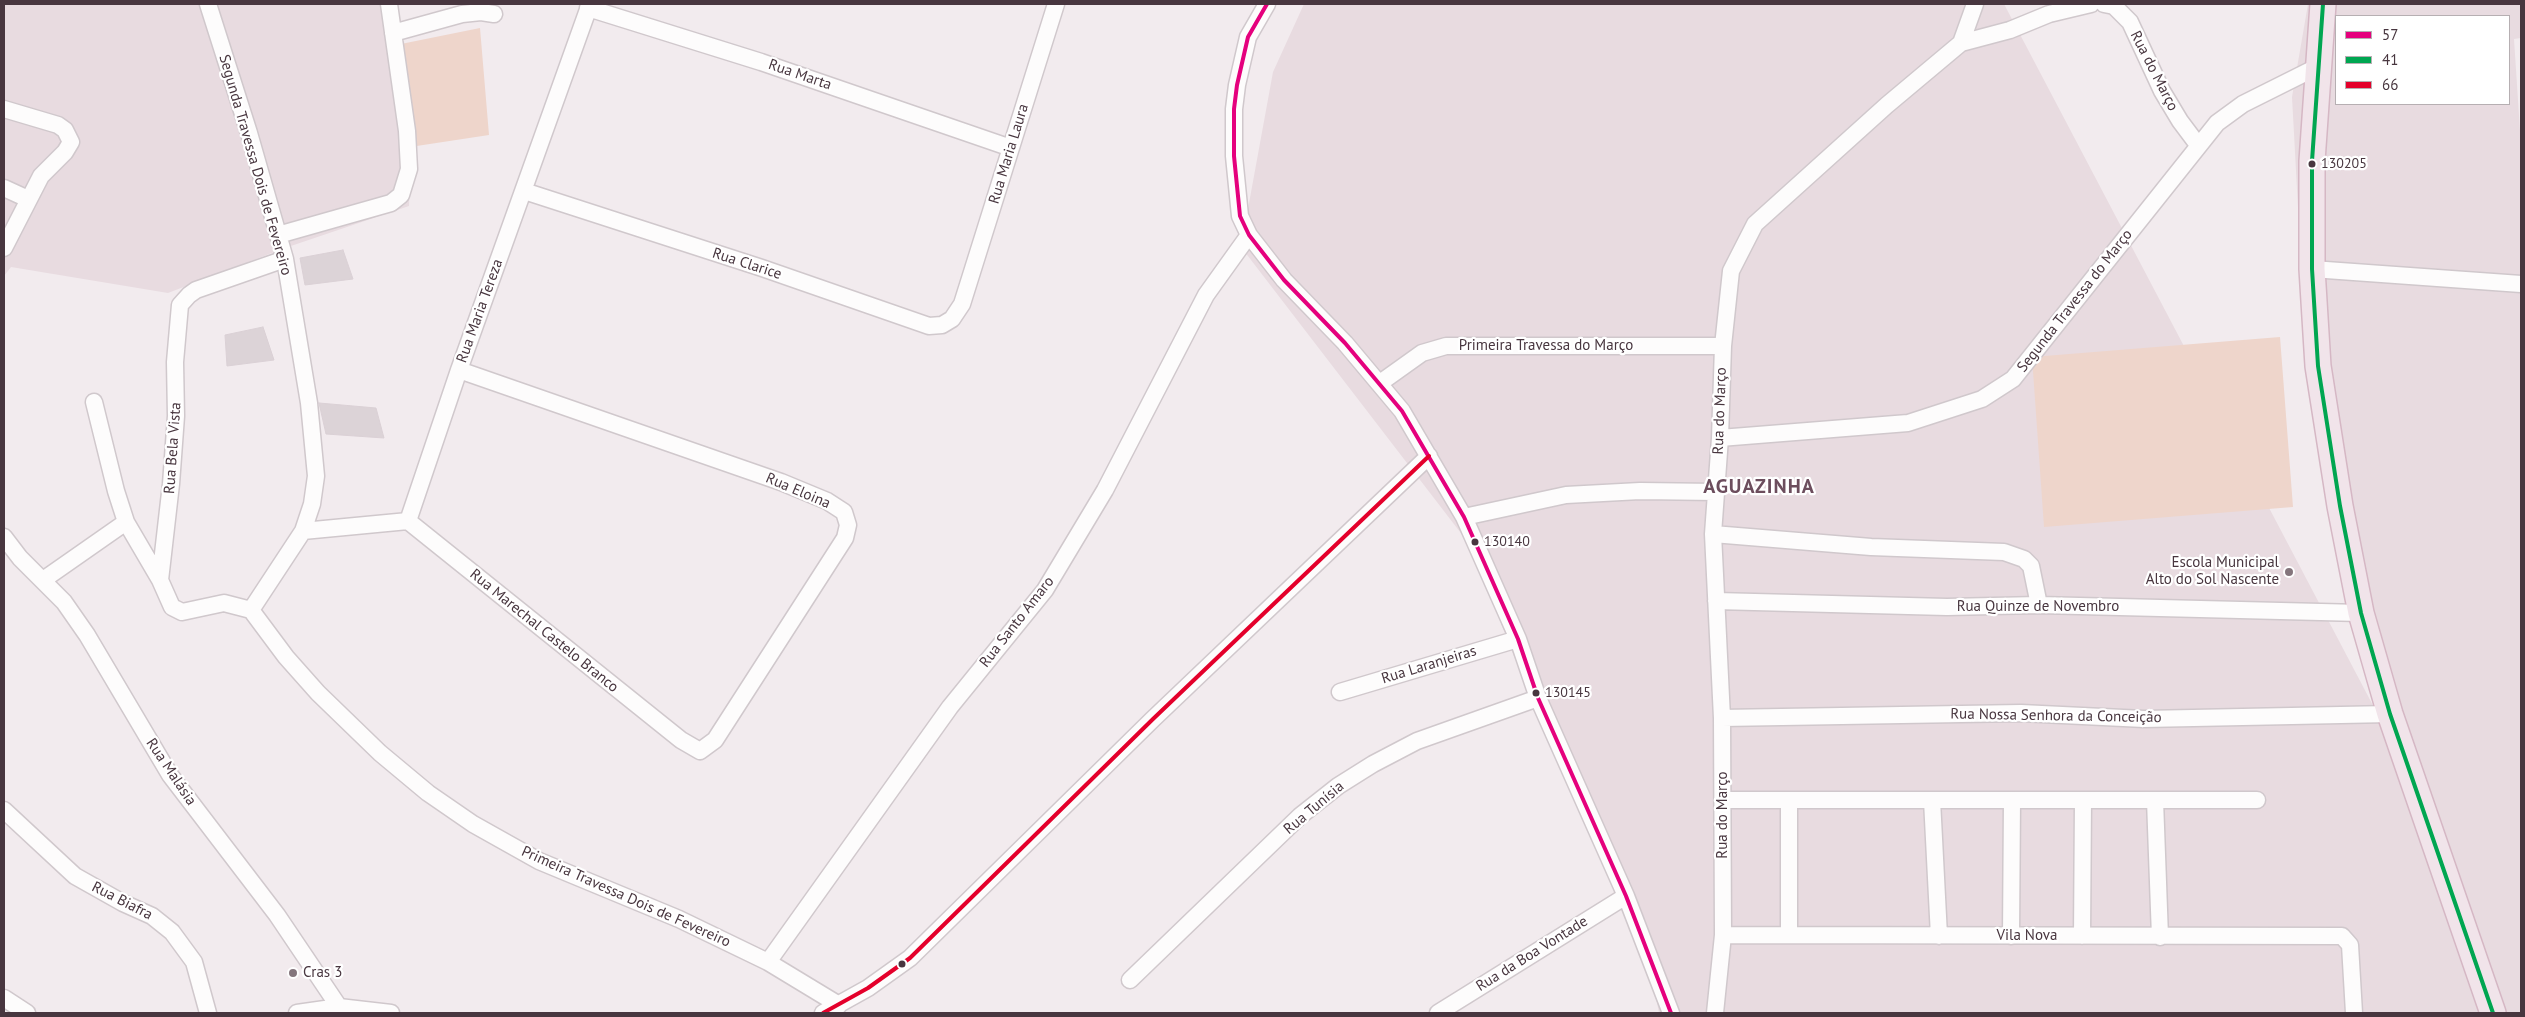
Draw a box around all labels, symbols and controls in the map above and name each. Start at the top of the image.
legend [2335,15,2510,105]
text: 57 [2382,25,2398,44]
street label: Rua do Março [2126,28,2182,114]
text: 41 [2382,50,2398,69]
street label: Segunda Travessa Dois de Fevereiro [215,53,295,277]
street label: Rua Marta [766,56,834,94]
text: 66 [2382,75,2398,94]
street label: Rua Maria Laura [985,102,1033,206]
place label: 130205 [2321,156,2367,172]
marker: 130205 [2307,159,2317,169]
street label: Segunda Travessa do Março [2014,226,2136,376]
street label: Rua Clarice [710,244,784,284]
street label: Rua Maria Tereza [453,257,507,365]
street label: Primeira Travessa do Março [1459,337,1633,355]
street label: Rua do Março [1709,367,1731,455]
street label: Rua Bela Vista [161,402,185,494]
street label: Rua Eloina [763,469,833,513]
district label: AGUAZINHA [1702,475,1816,499]
place label: 130140 [1484,534,1530,550]
marker: 130140 [1470,537,1480,547]
place label: Escola Municipal Alto do Sol Nascente [2146,554,2279,589]
street label: Rua Marechal Castelo Branco [466,565,622,697]
marker: Escola Municipal Alto do Sol Nascente [2283,566,2295,578]
street label: Rua Santo Amaro [976,573,1058,671]
street label: Rua Quinze de Novembro [1957,598,2119,616]
street label: Rua Laranjeiras [1379,642,1479,688]
place label: 130145 [1545,685,1591,701]
marker: 130145 [1531,688,1541,698]
street label: Rua Nossa Senhora da Conceição [1950,705,2162,727]
street label: Rua Malásia [142,735,200,809]
street label: Rua do Março [1714,771,1732,859]
street label: Rua Tunísia [1280,778,1348,838]
street label: Primeira Travessa Dois de Fevereiro [519,843,733,951]
street label: Rua Biafra [89,878,155,924]
street label: Rua da Boa Vontade [1473,912,1591,996]
street label: Vila Nova [1997,927,2057,945]
unlabelled marker [897,959,907,969]
place label: Cras 3 [303,964,342,982]
marker: Cras 3 [287,967,299,979]

